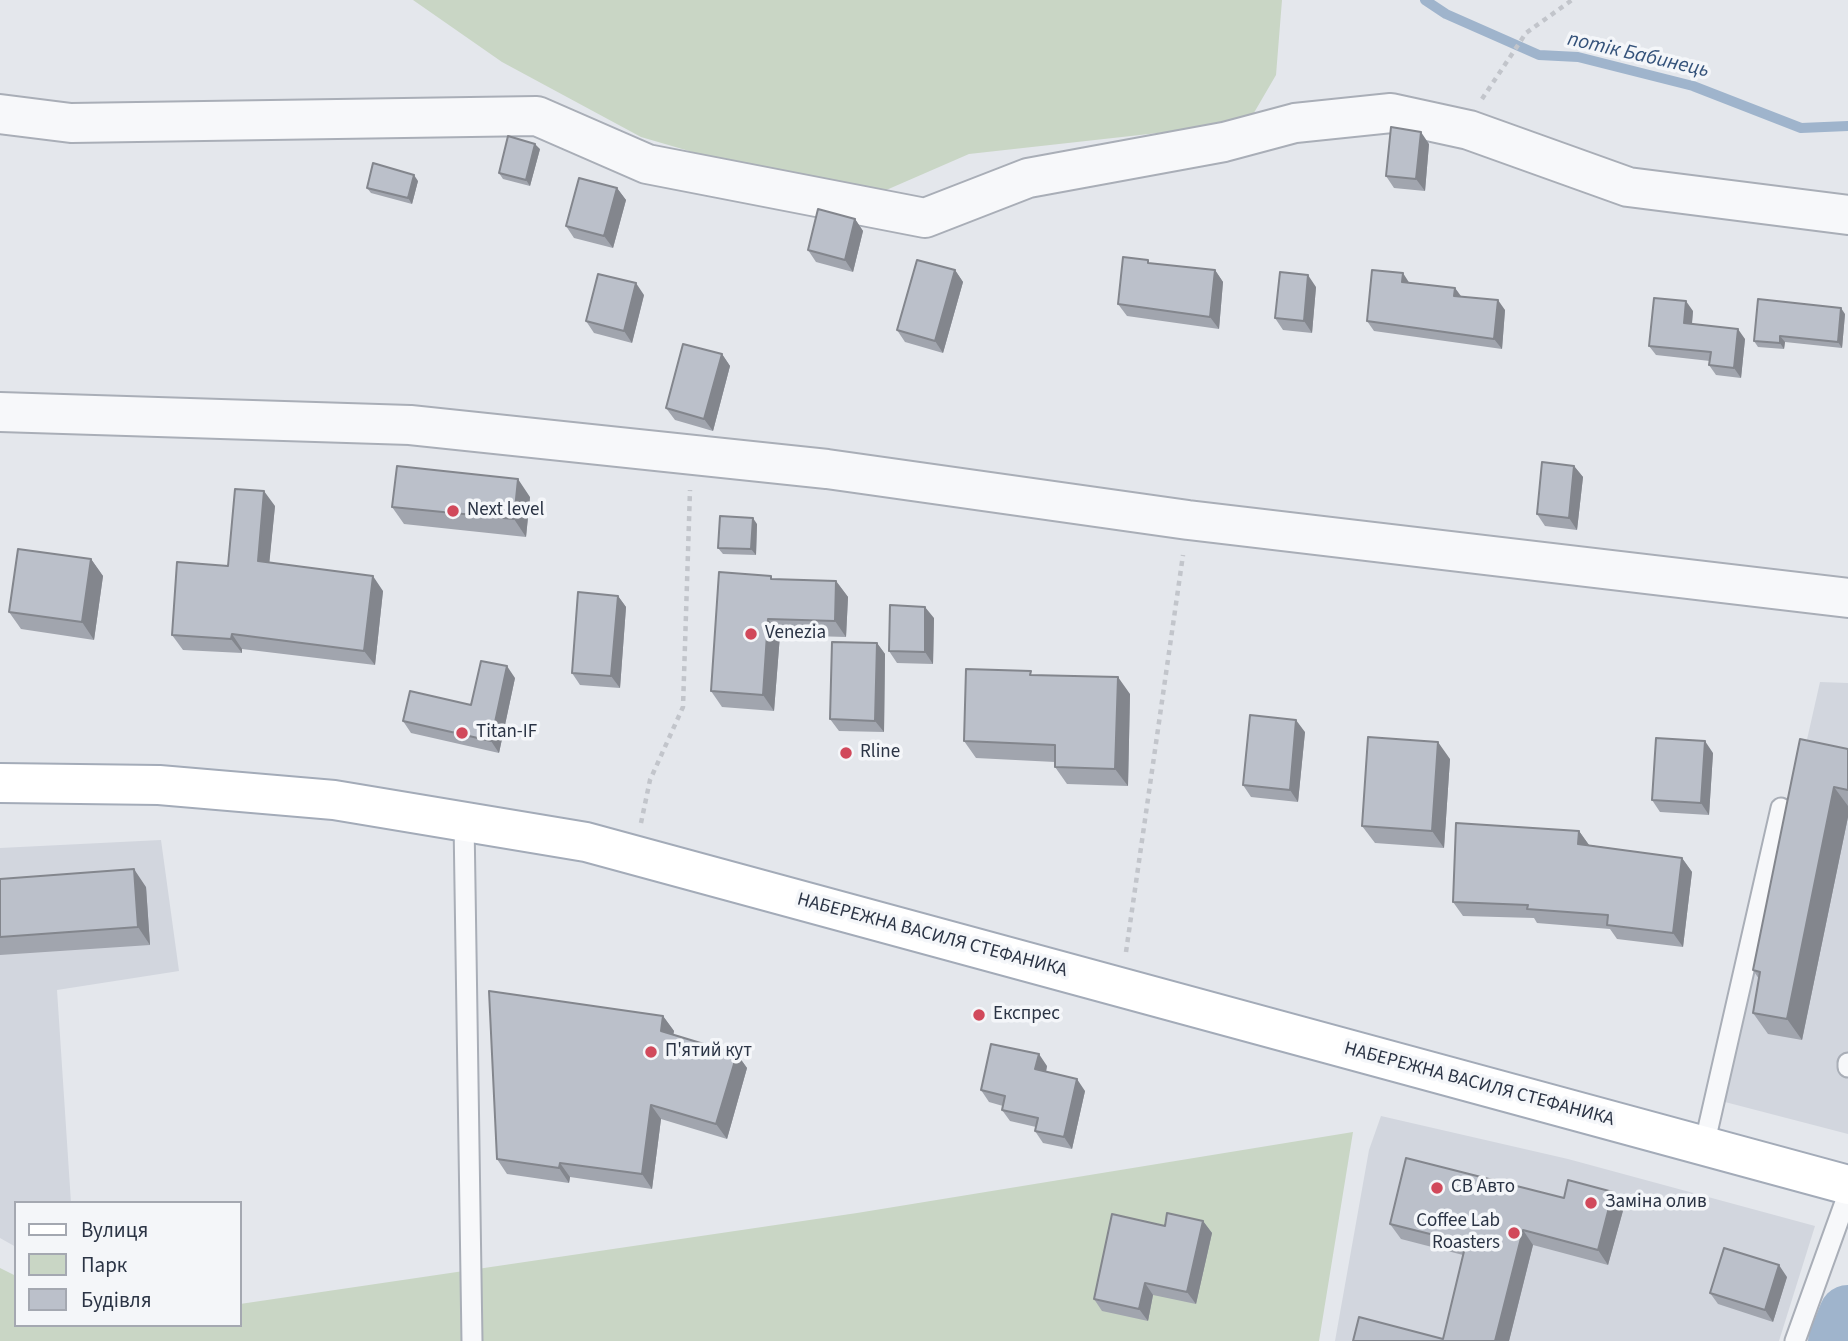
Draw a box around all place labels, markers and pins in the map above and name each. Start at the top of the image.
place label: Next level [467,500,544,522]
marker: Next level [445,503,461,519]
place label: Venezia [765,623,826,645]
marker: Venezia [743,626,759,642]
place label: Titan-IF [476,722,537,744]
marker: Titan-IF [454,725,470,741]
place label: Rline [860,742,900,764]
marker: Rline [838,745,854,761]
place label: Експрес [993,1004,1060,1026]
marker: Експрес [971,1007,987,1023]
place label: П'ятий кут [665,1041,752,1063]
marker: П'ятий кут [643,1044,659,1060]
place label: СВ Авто [1451,1177,1515,1199]
marker: СВ Авто [1429,1180,1445,1196]
place label: Заміна олив [1605,1192,1707,1214]
marker: Заміна олив [1583,1195,1599,1211]
place label: Coffee Lab Roasters [1416,1211,1500,1255]
marker: Coffee Lab Roasters [1506,1225,1522,1241]

